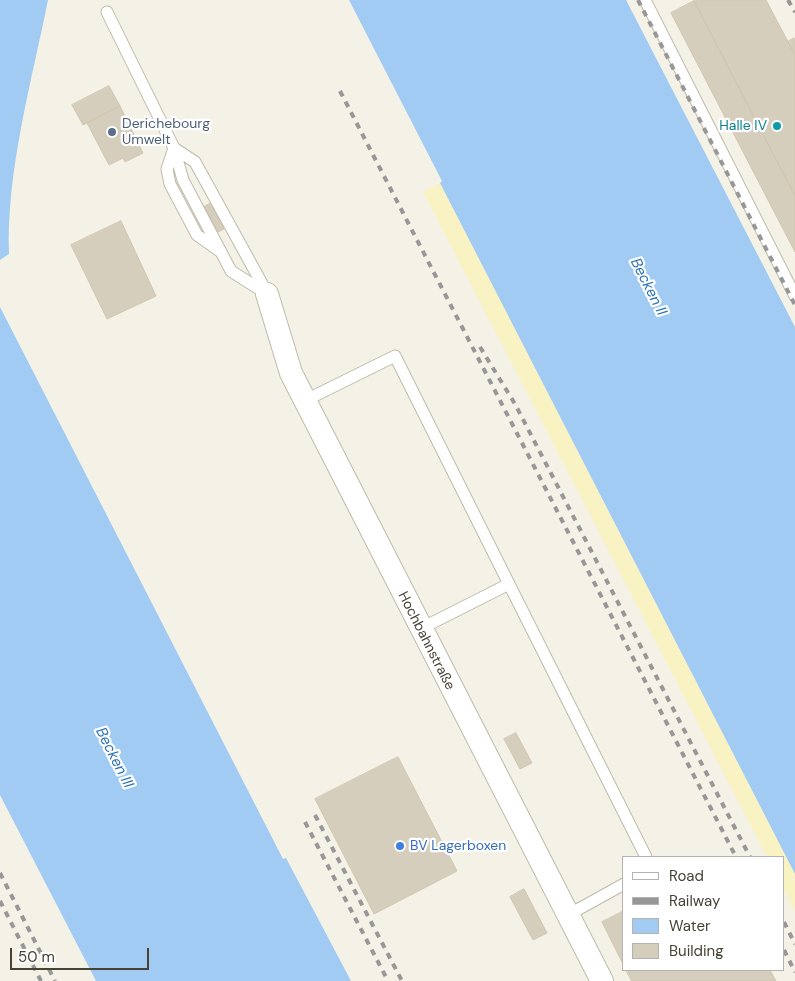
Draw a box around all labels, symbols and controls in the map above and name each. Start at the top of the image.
place label: Derichebourg Umwelt [122,116,210,148]
place label: Halle IV [719,118,767,134]
marker: Halle IV [771,120,783,132]
marker: Derichebourg Umwelt [106,126,118,138]
water label: Becken II [626,255,670,319]
street label: Hochbahnstraße [394,589,458,693]
water label: Becken III [91,725,137,791]
place label: BV Lagerboxen [410,838,506,854]
marker: BV Lagerboxen [394,840,406,852]
legend [622,856,785,971]
text: Road [669,866,704,886]
text: Railway [669,891,720,911]
text: Water [669,916,710,936]
scale bar [12,938,151,970]
text: Building [669,941,724,961]
text: 50 m [18,947,55,967]

